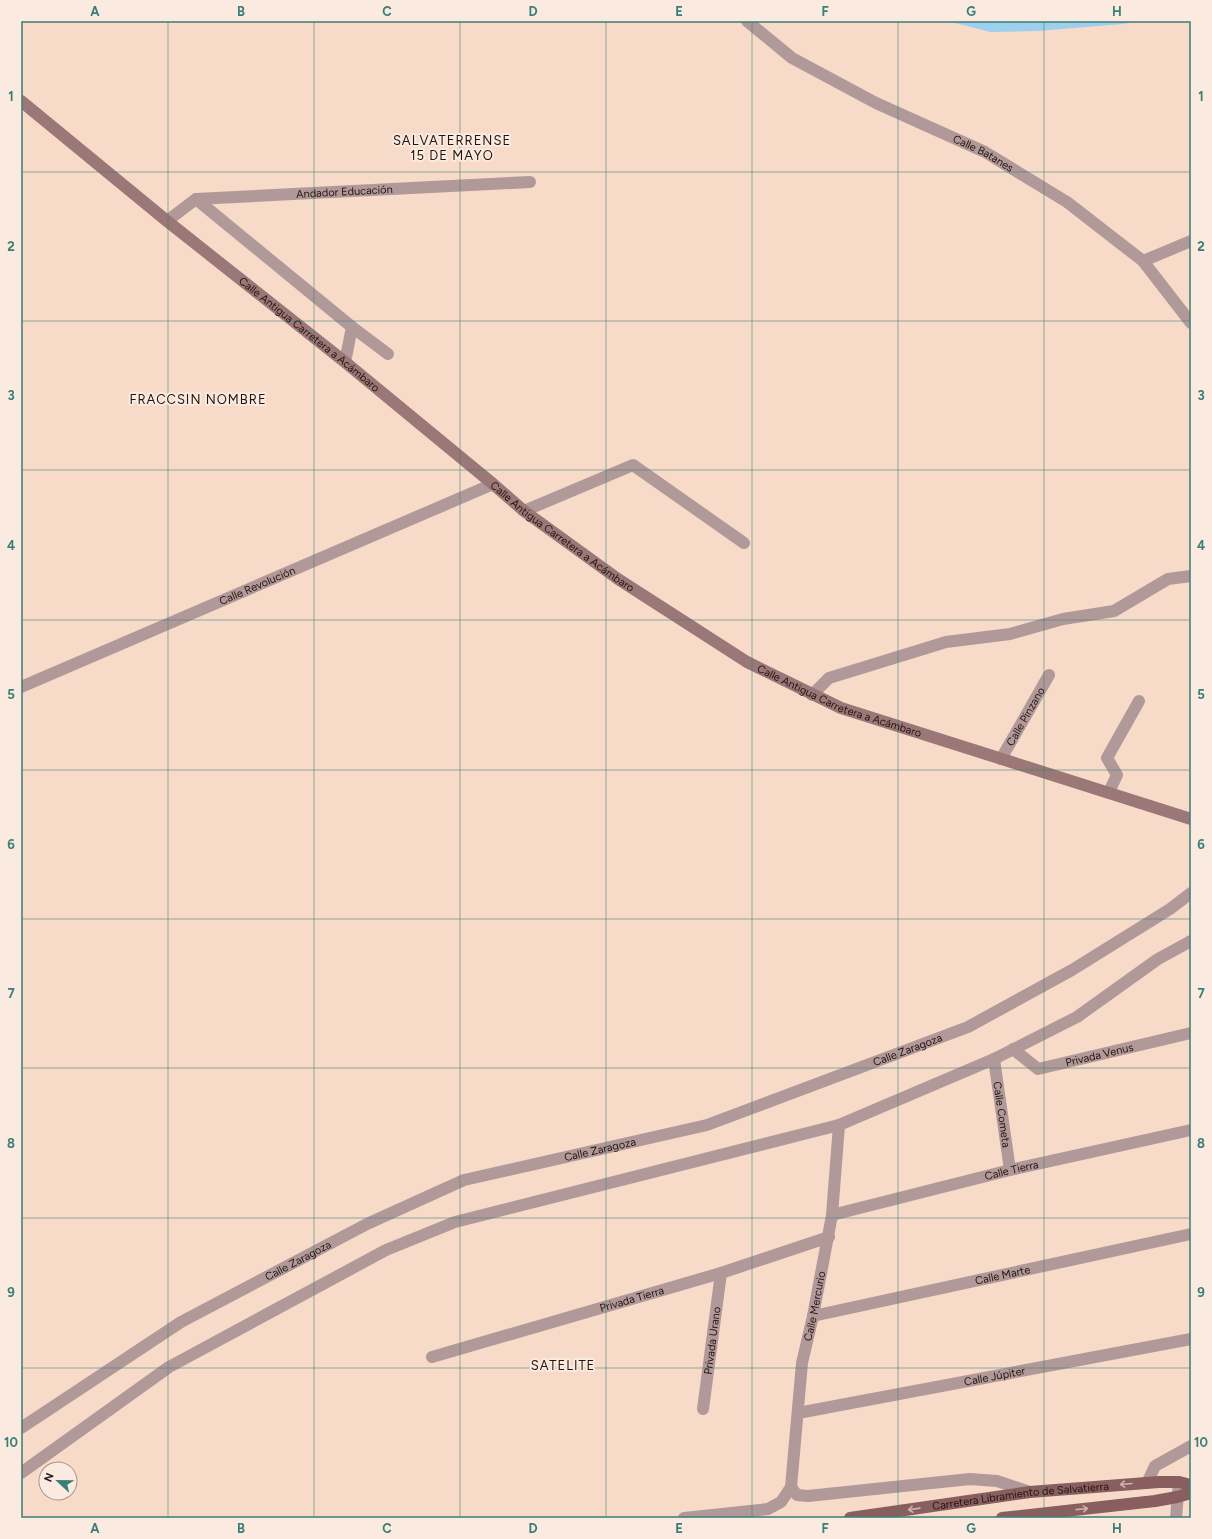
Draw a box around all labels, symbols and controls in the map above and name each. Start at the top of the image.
text: A [90,4,100,19]
text: B [237,4,245,19]
text: C [382,4,392,19]
text: D [528,4,538,19]
text: E [675,4,683,19]
text: F [821,4,829,19]
text: G [966,4,976,19]
text: H [1112,4,1122,19]
text: 1 [8,89,14,104]
text: 1 [1198,89,1204,104]
street label: Calle Batanes [951,132,1016,174]
district label: SALVATERRENSE 15 DE MAYO [393,133,511,163]
street label: Andador Educación [296,182,393,200]
text: 2 [7,239,15,254]
text: 2 [1197,239,1205,254]
street label: Calle Antigua Carretera a Acámbaro [236,274,382,394]
text: 3 [7,388,15,403]
text: 3 [1197,388,1205,403]
district label: FRACCSIN NOMBRE [129,392,267,407]
street label: Calle Antigua Carretera a Acámbaro [488,478,637,594]
text: 4 [7,538,15,553]
text: 4 [1197,538,1205,553]
street label: Calle Revolución [217,563,297,608]
street label: Calle Antigua Carretera a Acámbaro [755,662,923,740]
street label: Calle Pinzano [1003,685,1047,748]
text: 5 [7,687,15,702]
text: 5 [1197,687,1205,702]
text: 6 [7,837,15,852]
text: 6 [1197,837,1205,852]
text: 7 [7,986,15,1001]
text: 7 [1197,986,1205,1001]
street label: Calle Zaragoza [871,1031,944,1069]
street label: Privada Venus [1064,1040,1135,1069]
street label: Calle Cometa [991,1081,1013,1148]
street label: Calle Zaragoza [563,1135,637,1164]
text: 8 [7,1136,15,1151]
text: 8 [1197,1136,1205,1151]
street label: Calle Tierra [983,1157,1040,1183]
street label: Calle Zaragoza [262,1238,333,1283]
street label: Calle Marte [974,1263,1031,1287]
street label: Calle Mercurio [801,1270,828,1342]
street label: Privada Tierra [598,1283,665,1314]
text: 9 [7,1285,15,1300]
text: 9 [1197,1285,1205,1300]
street label: Privada Urano [701,1306,723,1375]
district label: SATELITE [531,1358,595,1373]
street label: Calle Júpiter [963,1364,1026,1388]
text: 10 [4,1435,18,1450]
text: 10 [1194,1435,1208,1450]
north arrow [38,1461,78,1501]
text: N [42,1471,57,1484]
street label: Carretera Libramiento de Salvatierra [931,1479,1109,1513]
one-way arrow [1120,1481,1133,1488]
one-way arrow [908,1505,921,1513]
one-way arrow [1075,1505,1088,1513]
text: A [90,1521,100,1536]
text: B [237,1521,245,1536]
text: C [382,1521,392,1536]
text: D [528,1521,538,1536]
text: E [675,1521,683,1536]
text: F [821,1521,829,1536]
text: G [966,1521,976,1536]
text: H [1112,1521,1122,1536]

